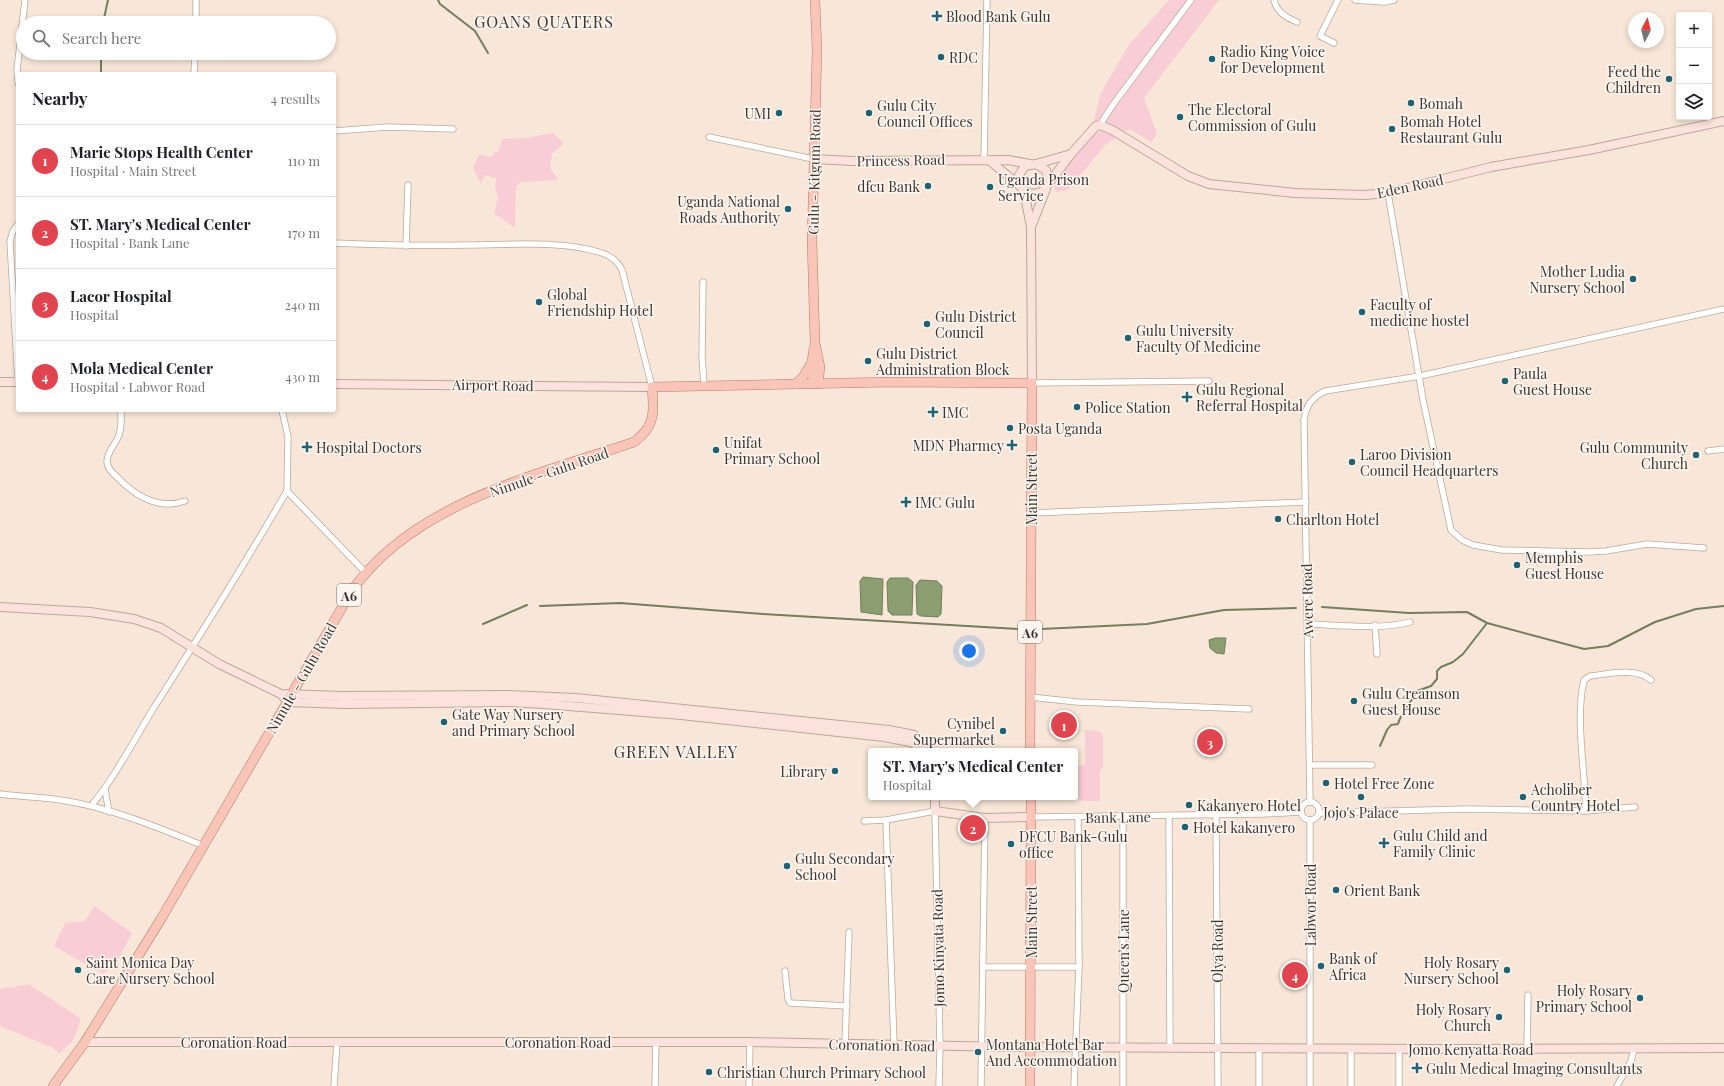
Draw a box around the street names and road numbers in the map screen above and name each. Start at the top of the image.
street label: Gulu - Kitgum Road [803,109,825,235]
street label: Princess Road [857,150,945,170]
street label: Eden Road [1375,170,1445,202]
street label: Airport Road [451,375,534,395]
street label: Nimule - Gulu Road [487,443,611,501]
street label: Main Street [1022,452,1041,525]
street label: Awere Road [1297,563,1317,640]
road number: A6 [337,584,361,606]
street label: Nimule - Gulu Road [262,619,340,737]
road number: A6 [1018,621,1042,643]
street label: Bank Lane [1085,807,1151,827]
street label: Labwor Road [1301,864,1320,946]
street label: Main Street [1022,885,1041,958]
street label: Jomo Kinyata Road [927,889,949,1008]
street label: Queen's Lane [1114,909,1133,993]
street label: Olya Road [1208,919,1227,983]
street label: Coronation Road [181,1033,287,1052]
street label: Coronation Road [505,1033,611,1052]
street label: Coronation Road [828,1035,936,1055]
street label: Jomo Kenyatta Road [1407,1040,1534,1059]

